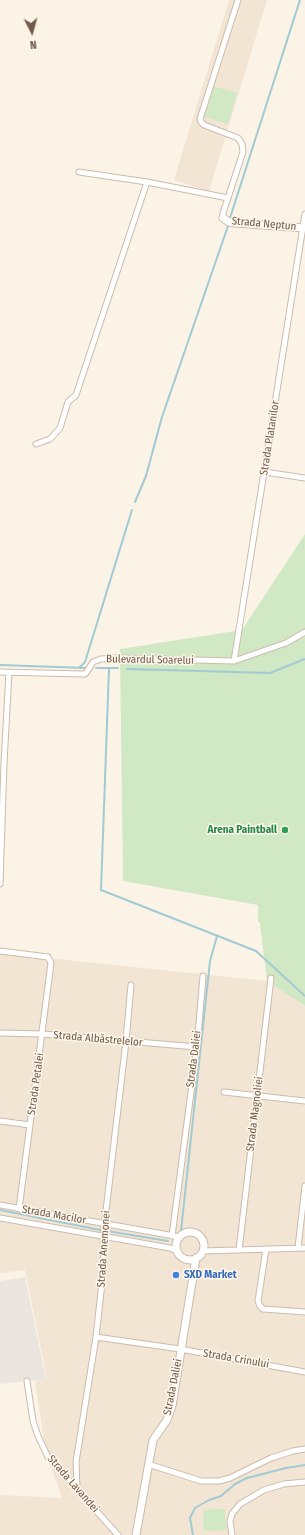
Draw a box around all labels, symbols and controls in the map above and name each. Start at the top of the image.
north arrow [12,12,52,52]
text: N [29,38,37,51]
street label: Strada Neptun [231,215,297,233]
street label: Strada Platanilor [258,400,282,476]
street label: Bulevardul Soarelui [106,653,194,667]
place label: Arena Paintball [208,823,277,837]
marker: Arena Paintball [280,825,290,835]
street label: Strada Albăstrelelor [53,1029,143,1049]
street label: Strada Daliei [184,1030,204,1088]
street label: Strada Petalei [25,1052,47,1116]
street label: Strada Magnoliei [244,1076,266,1152]
street label: Strada Macilor [21,1203,87,1227]
street label: Strada Anemonei [95,1210,113,1288]
place label: SXD Market [184,1268,237,1282]
marker: SXD Market [171,1270,181,1280]
street label: Strada Crinului [202,1347,270,1371]
street label: Strada Daliei [161,1358,185,1416]
street label: Strada Lavandei [44,1453,102,1515]

